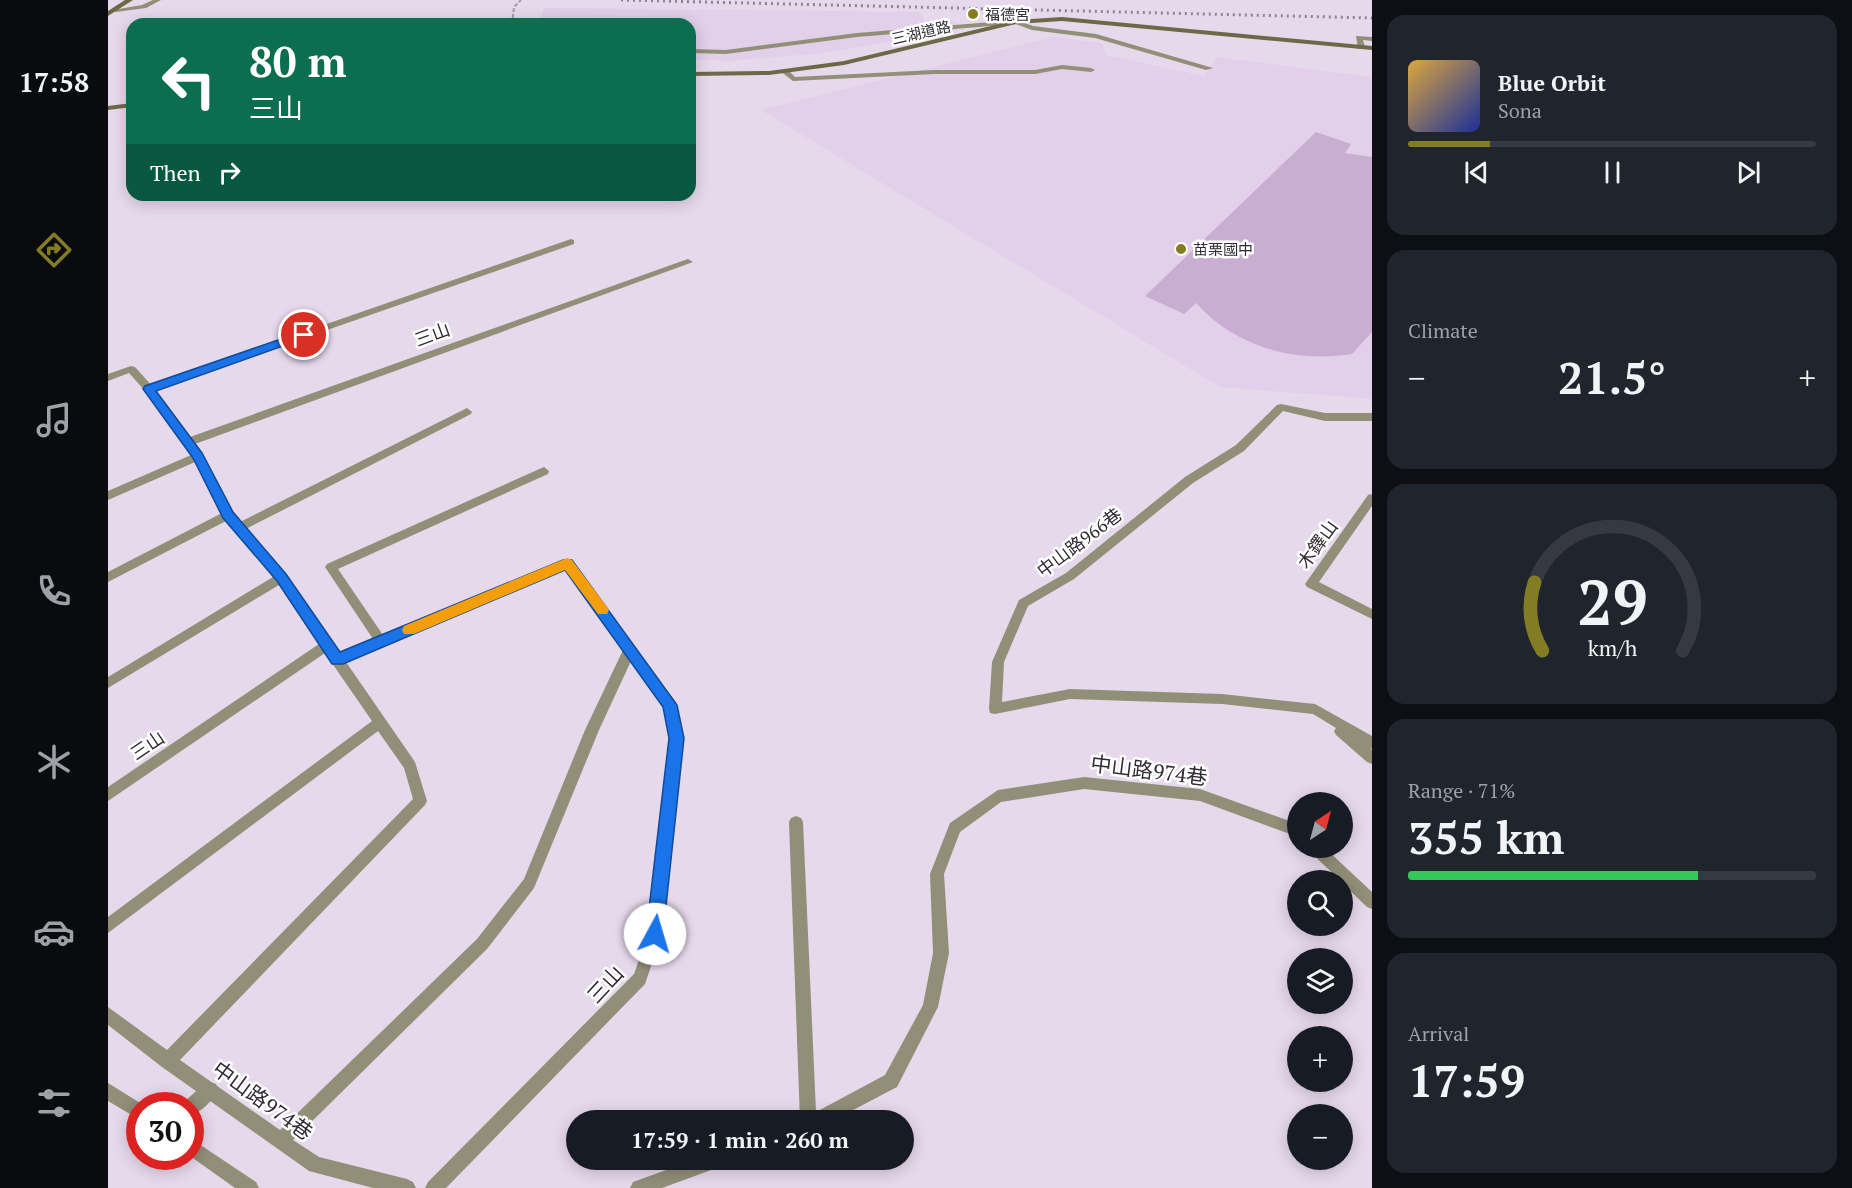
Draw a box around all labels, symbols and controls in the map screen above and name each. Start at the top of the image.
place label: 福德宮 [985,4,1030,24]
marker: 福德宮 [966,7,980,21]
street label: 三湖道路 [890,16,952,48]
text: 80 m [249,33,347,89]
icon: left [150,42,228,120]
text: 17:58 [19,64,89,100]
text: Blue Orbit [1498,68,1606,97]
text: 三山 [249,90,303,126]
text: Sona [1498,97,1542,124]
icon: right [213,156,246,189]
icon: previous [1460,156,1493,189]
icon: pause [1596,156,1629,189]
icon: next [1732,156,1765,189]
text: Then [150,158,201,187]
icon: directions [33,229,75,271]
place label: 苗栗國中 [1193,239,1253,259]
marker: 苗栗國中 [1174,242,1188,256]
pin [278,309,329,360]
street label: 三山 [411,317,453,351]
text: Climate [1408,317,1478,344]
icon: arrive [287,318,320,351]
text: 21.5° [1558,347,1666,407]
text: − [1408,356,1426,399]
text: + [1798,356,1816,399]
icon: music [33,399,75,441]
street label: 中山路966巷 [1032,502,1126,582]
street label: 木鐸山 [1291,515,1343,573]
text: 29 [1577,560,1647,643]
icon: phone [33,570,75,612]
text: km/h [1587,634,1637,662]
street label: 三山 [125,725,169,765]
icon: climate [33,741,75,783]
street label: 中山路974巷 [1089,749,1209,791]
text: Range · 71% [1408,777,1515,804]
north arrow [1287,792,1353,858]
map controls [1287,792,1353,1170]
text: 355 km [1408,807,1564,867]
button: search [1287,870,1353,936]
position arrow [623,902,687,966]
icon: car [33,911,75,953]
button: layers [1287,948,1353,1014]
street label: 三山 [580,959,630,1009]
text: Arrival [1408,1020,1469,1047]
button: + [1287,1026,1353,1092]
text: 17:59 [1408,1050,1525,1110]
street label: 中山路974巷 [207,1054,319,1146]
icon: filters [33,1082,75,1124]
speed limit sign: 30 [126,1092,204,1170]
button: − [1287,1104,1353,1170]
text: 17:59 · 1 min · 260 m [631,1125,849,1154]

